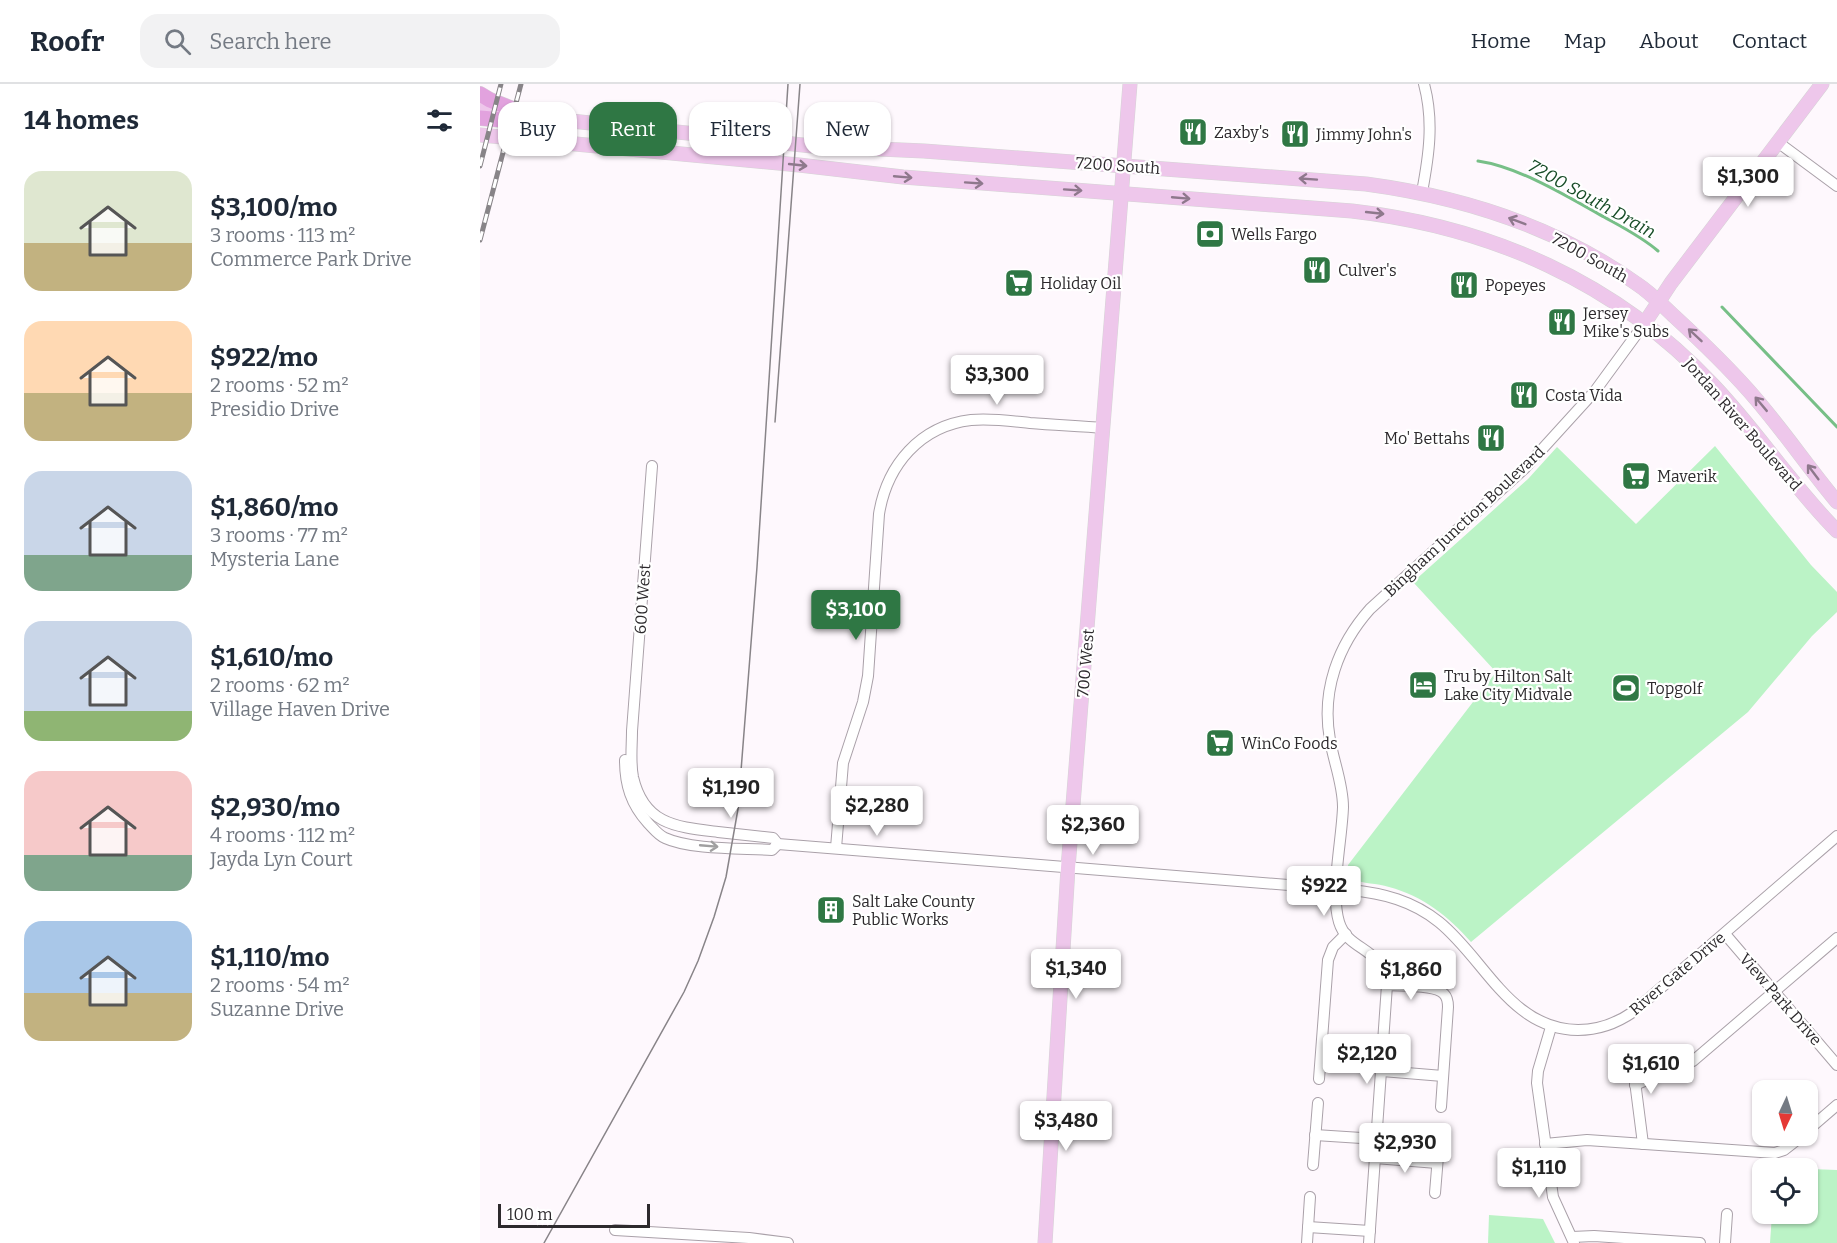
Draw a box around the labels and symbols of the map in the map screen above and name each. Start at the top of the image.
restaurant icon: Zaxby's [1177,116,1209,148]
restaurant icon: Jimmy John's [1279,118,1311,150]
place label: Zaxby's [1214,123,1269,142]
place label: Jimmy John's [1315,125,1412,144]
street label: 7200 South [1075,153,1161,178]
water label: 7200 South Drain [1525,155,1659,243]
pin: $1,300 [1699,157,1797,208]
one-way arrow [788,160,808,171]
one-way arrow [892,172,912,183]
one-way arrow [1298,174,1318,185]
one-way arrow [963,177,983,188]
one-way arrow [1062,185,1082,196]
one-way arrow [1170,193,1190,204]
one-way arrow [1365,208,1384,219]
one-way arrow [1509,215,1527,226]
bank icon: Wells Fargo [1194,218,1226,250]
place label: Wells Fargo [1231,225,1317,244]
street label: 7200 South [1548,229,1631,286]
restaurant icon: Culver's [1301,254,1333,286]
place label: Culver's [1338,261,1397,280]
supermarket icon: Holiday Oil [1003,267,1035,299]
restaurant icon: Popeyes [1448,269,1480,301]
place label: Holiday Oil [1040,274,1122,293]
place label: Popeyes [1485,276,1546,295]
place label: Jersey Mike's Subs [1582,304,1669,341]
restaurant icon: Jersey Mike's Subs [1546,306,1578,338]
one-way arrow [1687,328,1702,342]
street label: Jordan River Boulevard [1679,353,1806,495]
pin: $3,300 [948,355,1046,406]
restaurant icon: Costa Vida [1508,379,1540,411]
place label: Costa Vida [1545,386,1623,405]
one-way arrow [1754,397,1767,413]
restaurant icon: Mo' Bettahs [1475,422,1507,454]
place label: Mo' Bettahs [1384,429,1470,448]
street label: Bingham Junction Boulevard [1380,442,1549,601]
supermarket icon: Maverik [1620,460,1652,492]
one-way arrow [1807,464,1820,480]
place label: Maverik [1657,467,1717,486]
street label: 600 West [631,563,654,635]
pin: $3,100 [807,590,905,641]
street label: 700 West [1073,628,1098,698]
place label: Tru by Hilton Salt Lake City Midvale [1444,667,1573,704]
hotel icon: Tru by Hilton Salt Lake City Midvale [1407,669,1439,701]
sports icon: Topgolf [1610,672,1642,704]
place label: Topgolf [1647,679,1704,698]
supermarket icon: WinCo Foods [1204,727,1236,759]
place label: WinCo Foods [1241,734,1338,753]
pin: $1,190 [682,768,780,819]
pin: $2,280 [828,786,926,837]
pin: $2,360 [1044,805,1142,856]
one-way arrow [698,841,718,852]
pin: $922 [1288,866,1360,917]
place label: Salt Lake County Public Works [852,892,975,929]
building icon: Salt Lake County Public Works [815,894,847,926]
street label: River Gate Drive [1626,928,1729,1019]
pin: $1,340 [1027,949,1125,1000]
street label: View Park Drive [1735,949,1826,1049]
pin: $1,860 [1362,950,1460,1001]
pin: $2,120 [1318,1034,1416,1085]
pin: $1,610 [1602,1044,1700,1095]
north arrow [1752,1080,1818,1146]
pin: $3,480 [1017,1101,1115,1152]
pin: $2,930 [1356,1123,1454,1174]
pin: $1,110 [1490,1148,1588,1199]
scale bar [498,1201,650,1228]

